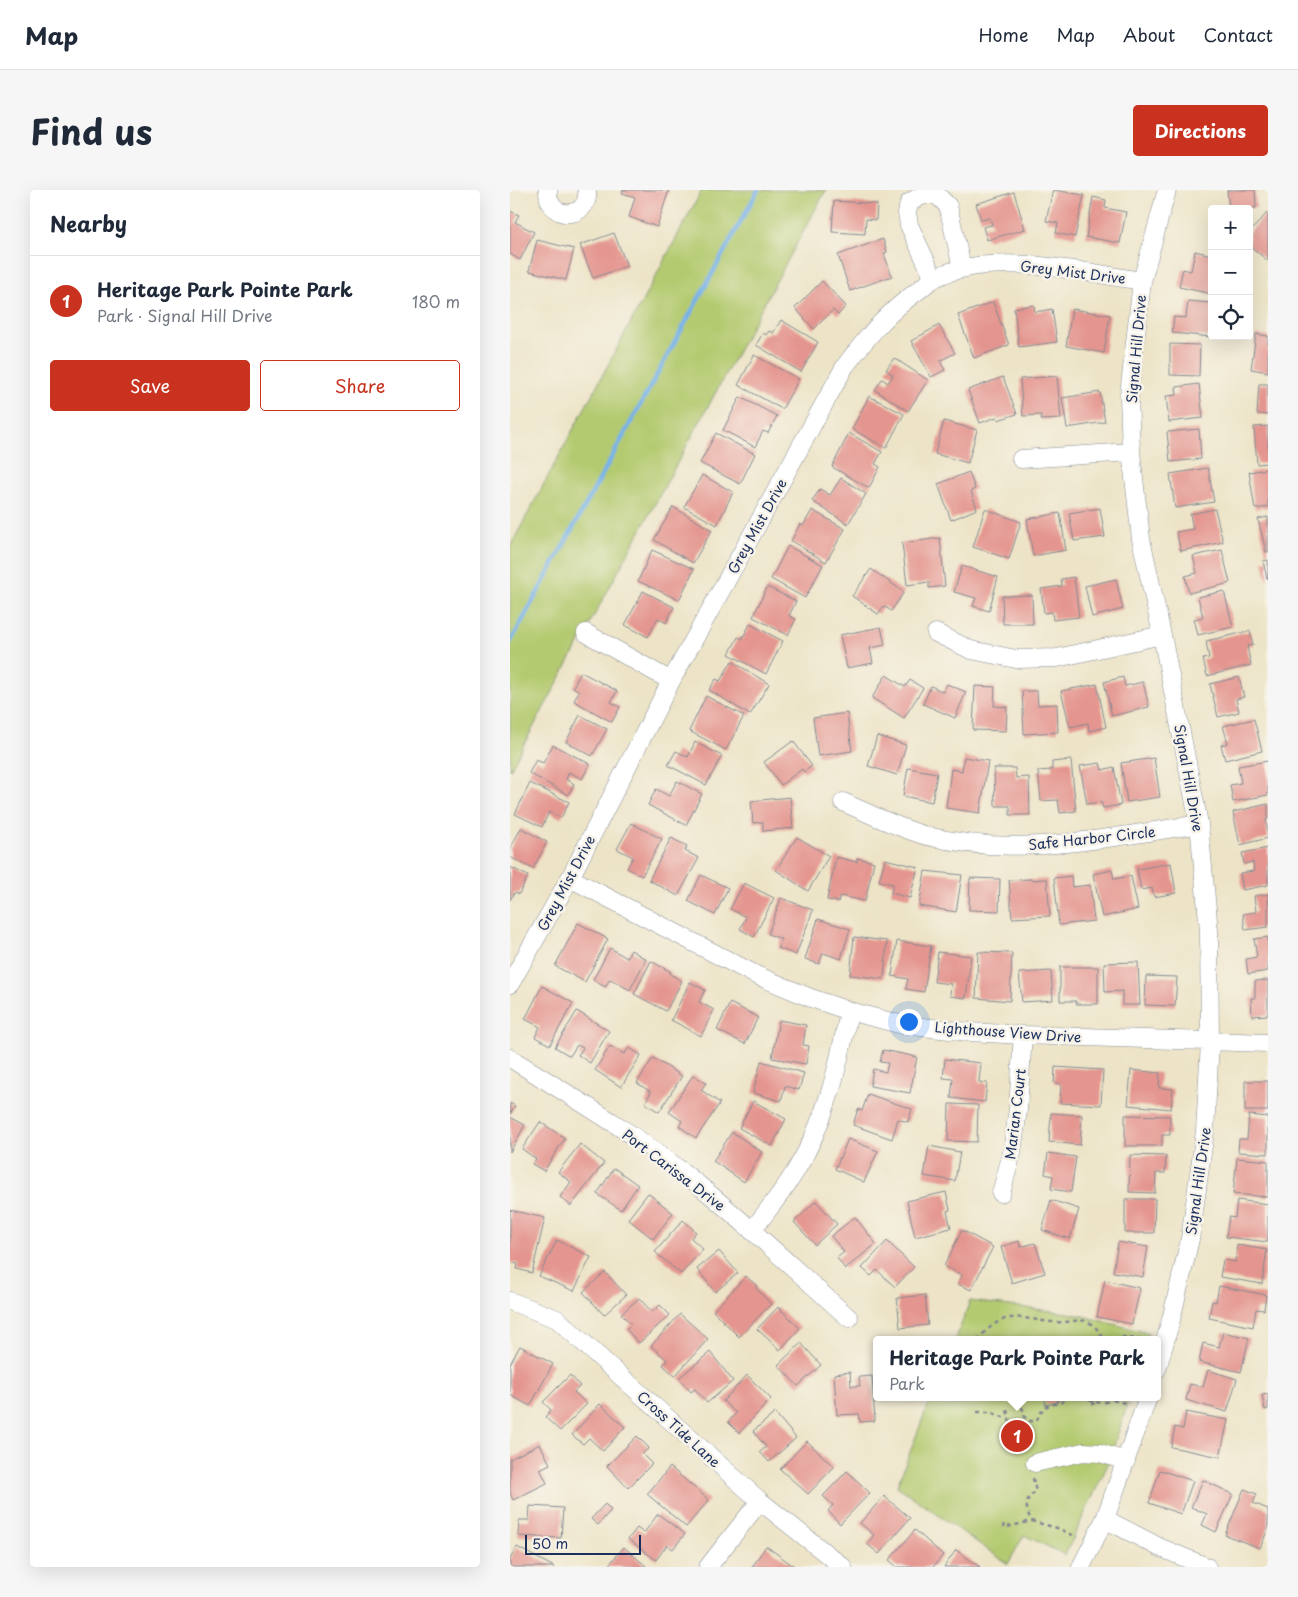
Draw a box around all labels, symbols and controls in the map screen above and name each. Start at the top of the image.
text: Map [25,17,78,53]
text: Home [978,21,1028,48]
text: Map [1056,21,1095,48]
text: About [1123,21,1175,48]
text: Contact [1203,21,1273,48]
text: Find us [30,104,152,157]
button: Directions [1133,105,1268,156]
map controls [1208,205,1253,340]
button: + [1208,205,1253,250]
text: Nearby [50,207,127,239]
button: − [1208,250,1253,295]
street label: Grey Mist Drive [1019,255,1127,289]
text: Heritage Park Pointe Park [97,275,353,303]
text: 1 [62,289,70,313]
text: 180 m [412,289,460,313]
street label: Signal Hill Drive [1121,294,1151,404]
button: locate [1208,295,1253,340]
text: Park · Signal Hill Drive [97,303,273,327]
button: Save [50,360,250,411]
button: Share [260,360,460,411]
street label: Grey Mist Drive [722,475,792,577]
street label: Signal Hill Drive [1169,723,1209,833]
street label: Safe Harbor Circle [1027,821,1157,855]
street label: Grey Mist Drive [532,831,600,935]
your location [896,1009,922,1035]
street label: Lighthouse View Drive [934,1016,1082,1048]
street label: Marian Court [999,1067,1031,1161]
street label: Port Carissa Drive [618,1124,730,1216]
street label: Signal Hill Drive [1180,1126,1216,1236]
popup [873,1336,1161,1401]
text: Heritage Park Pointe Park [889,1343,1145,1371]
text: Park [889,1371,925,1395]
street label: Cross Tide Lane [633,1386,725,1472]
pin: 1 [1001,1417,1033,1455]
scale bar [525,1532,641,1555]
text: 50 m [532,1533,568,1554]

